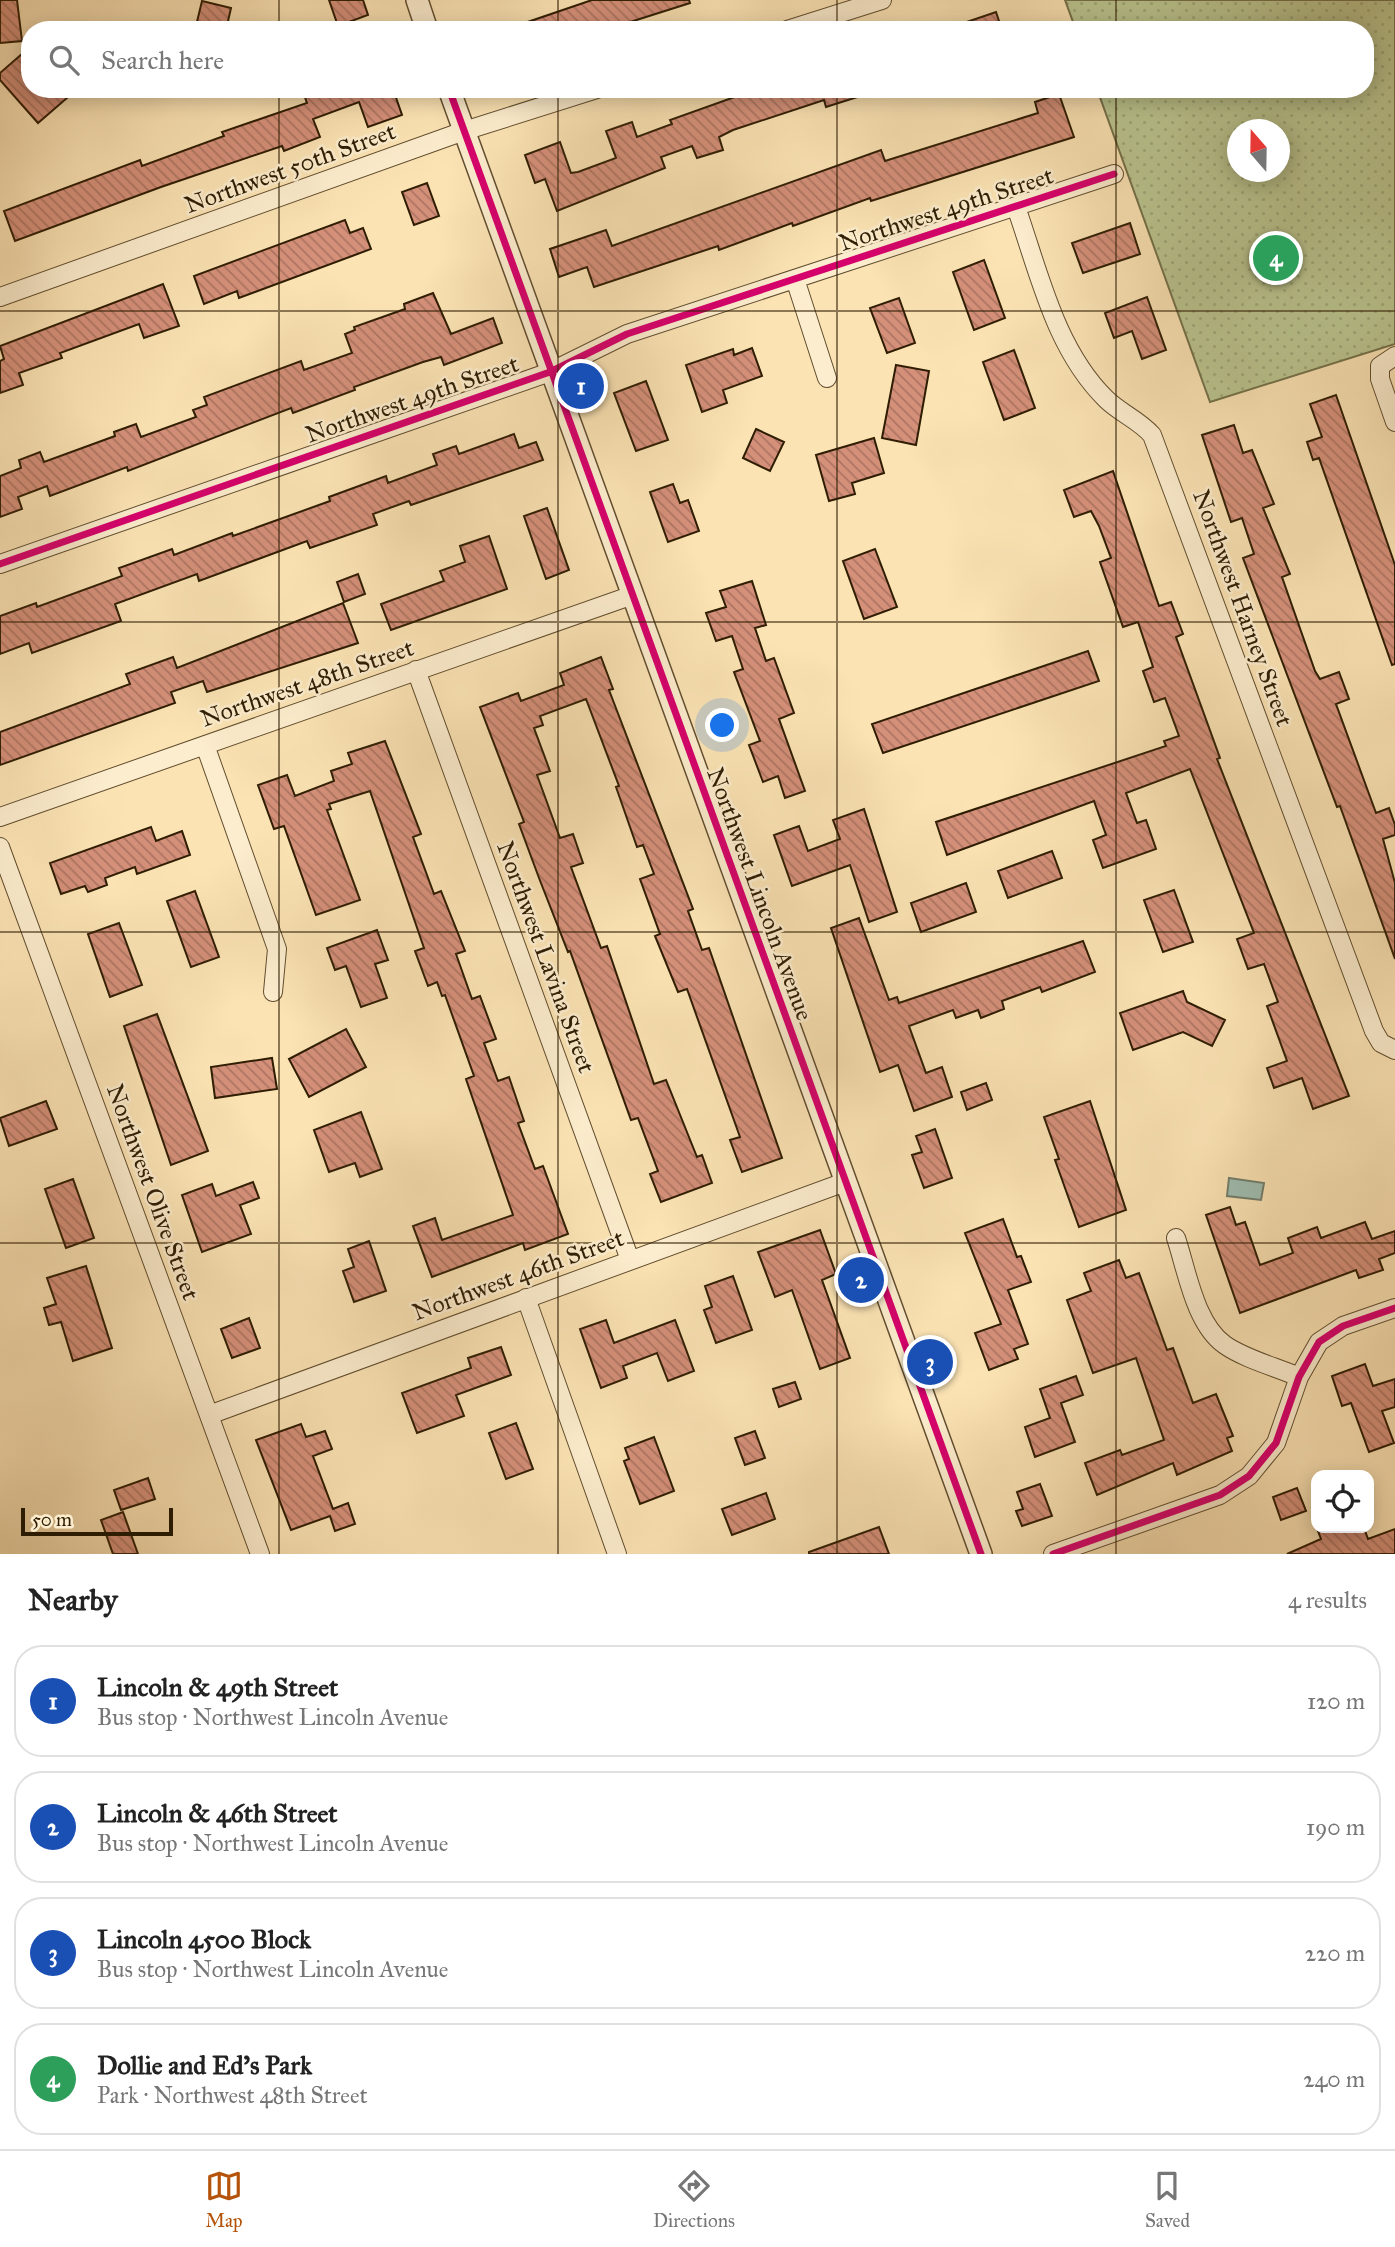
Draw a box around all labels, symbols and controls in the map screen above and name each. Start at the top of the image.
search box [21,21,1374,98]
icon: search [45,41,83,79]
text: Search here [101,44,224,76]
street label: Northwest 50th Street [180,116,400,220]
north arrow [1227,119,1290,182]
street label: Northwest 49th Street [835,160,1057,258]
pin: 4 [1253,232,1299,284]
street label: Northwest 49th Street [301,348,523,450]
pin: 1 [558,360,604,412]
street label: Northwest Harney Street [1186,486,1300,731]
street label: Northwest 48th Street [196,632,418,734]
your location [705,708,739,742]
street label: Northwest Lincoln Avenue [700,763,820,1025]
street label: Northwest Lavina Street [490,837,602,1077]
street label: Northwest Olive Street [100,1080,206,1305]
street label: Northwest 46th Street [408,1223,628,1327]
pin: 2 [838,1254,884,1306]
pin: 3 [907,1336,953,1388]
map controls [1311,1470,1374,1533]
button: locate [1311,1470,1374,1533]
scale bar [21,1505,173,1537]
text: 50 m [32,1508,72,1531]
text: Nearby [28,1582,118,1618]
text: 4 results [1288,1586,1367,1614]
text: Lincoln & 49th Street [97,1671,338,1703]
text: 1 [48,1687,58,1715]
text: 120 m [1307,1687,1365,1715]
text: Bus stop · Northwest Lincoln Avenue [97,1703,448,1731]
text: Lincoln & 46th Street [97,1797,338,1829]
text: 2 [47,1813,59,1841]
text: 190 m [1306,1813,1365,1841]
text: Bus stop · Northwest Lincoln Avenue [97,1829,448,1857]
text: Lincoln 4500 Block [97,1923,311,1955]
text: 3 [48,1939,58,1967]
text: 220 m [1305,1939,1365,1967]
text: Bus stop · Northwest Lincoln Avenue [97,1955,448,1983]
text: Dollie and Ed's Park [97,2049,312,2081]
text: 4 [47,2065,59,2093]
text: 240 m [1303,2065,1365,2093]
text: Park · Northwest 48th Street [97,2081,368,2109]
tab: Map [205,2167,243,2232]
tab: Directions [653,2167,735,2232]
tab: Saved [1145,2167,1190,2232]

